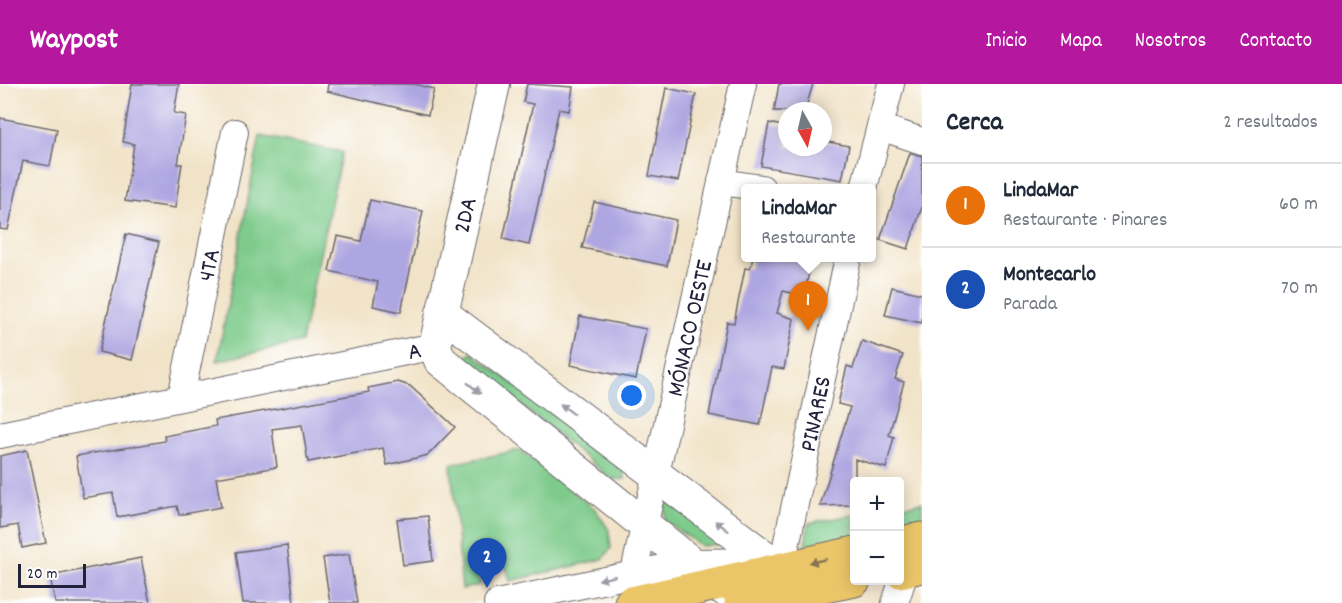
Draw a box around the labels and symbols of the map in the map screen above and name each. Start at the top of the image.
north arrow [778,102,832,156]
street label: 2DA [446,194,488,237]
street label: 4TA [191,246,231,285]
street label: MÓNACO OESTE [660,257,723,400]
pin: 1 [788,282,828,331]
street label: A [405,335,425,371]
street label: PINARES [793,373,842,455]
one-way arrow [466,381,482,394]
your location [617,381,646,410]
one-way arrow [559,403,574,415]
one-way arrow [715,520,731,532]
pin: 2 [468,538,506,588]
one-way arrow [808,557,827,566]
scale bar [18,561,86,588]
one-way arrow [597,574,616,583]

